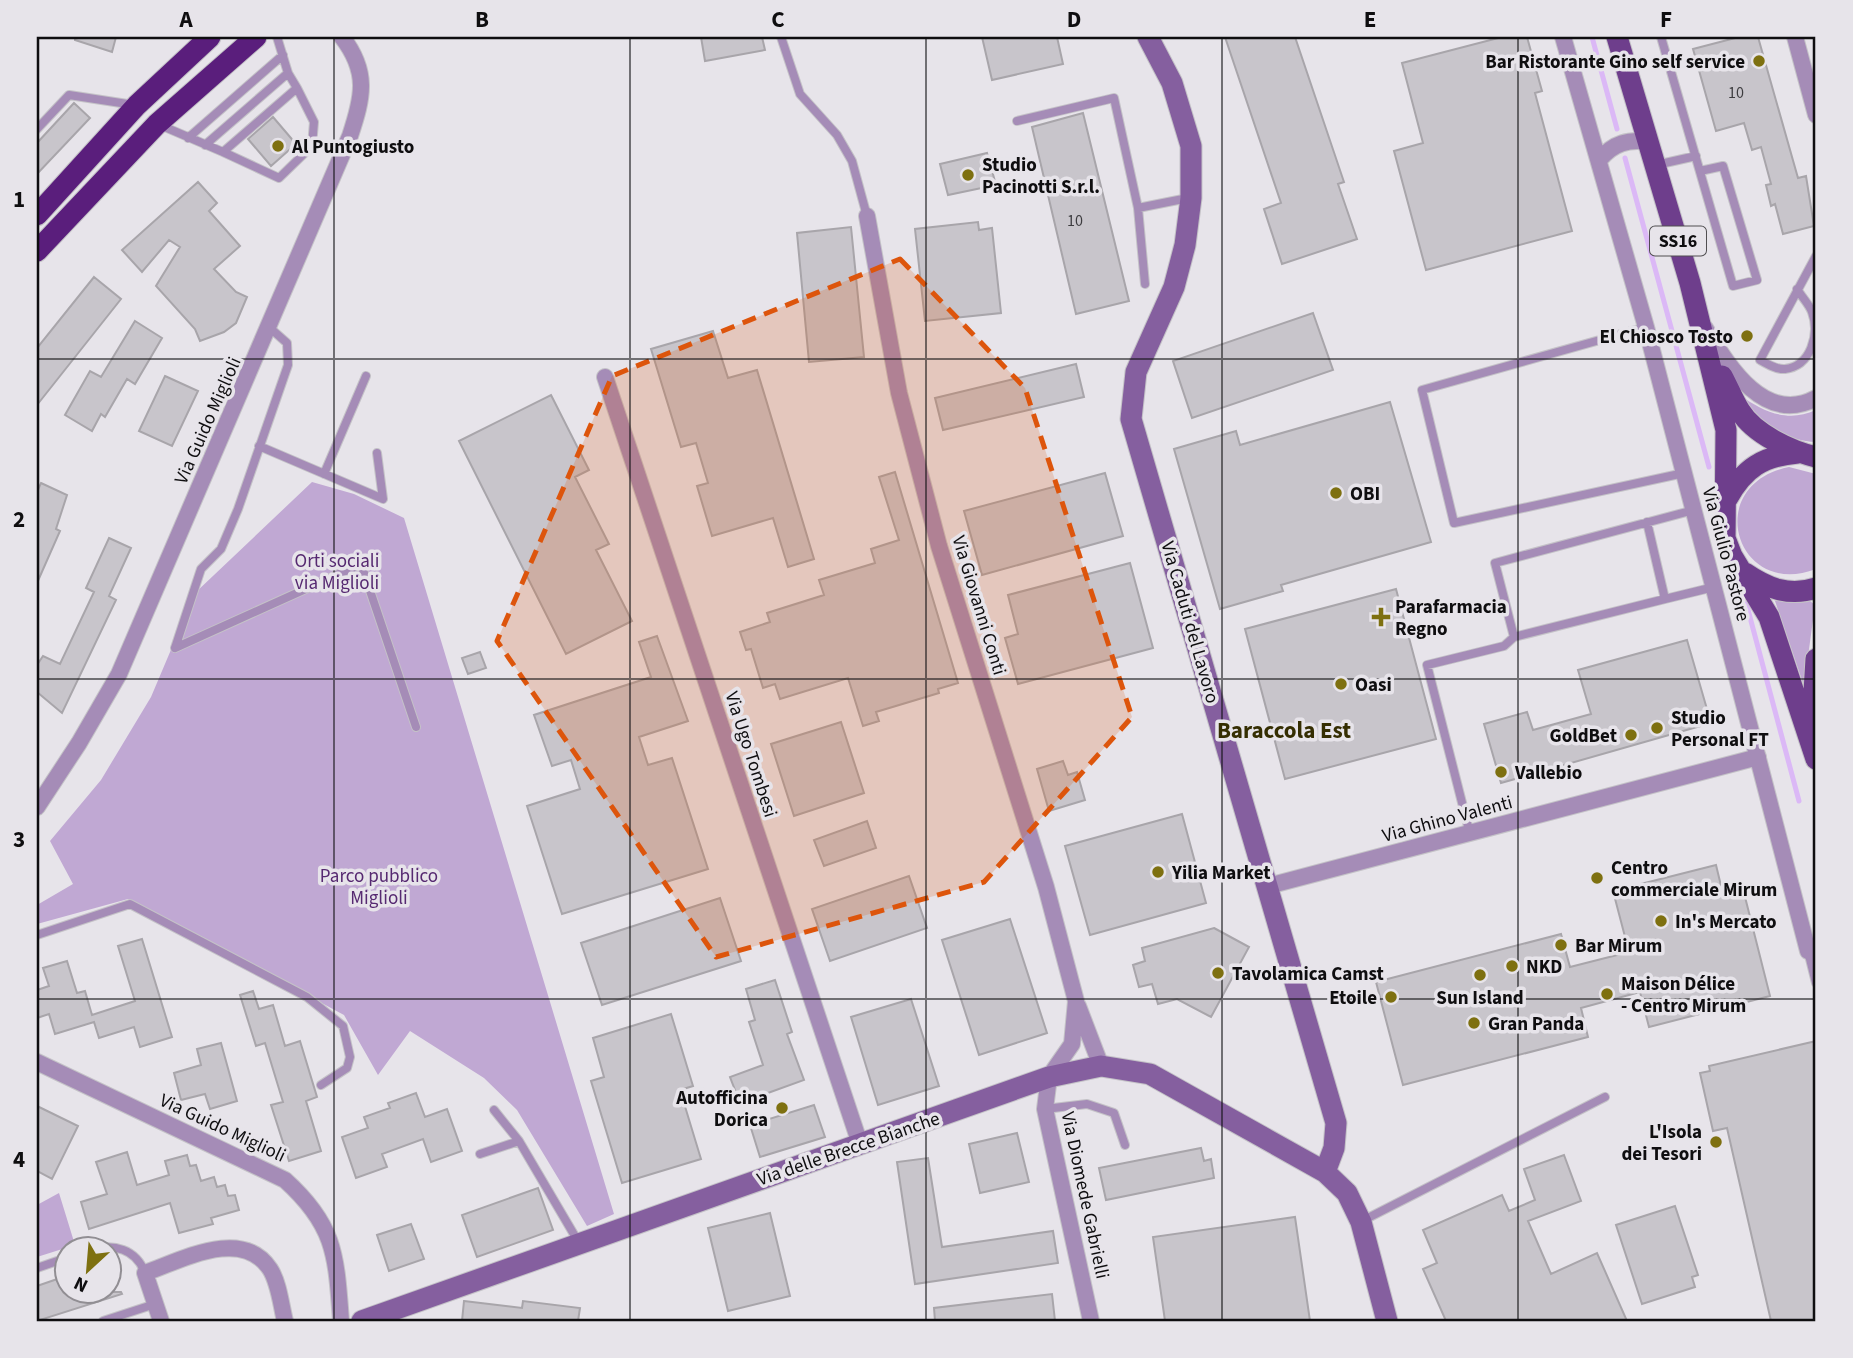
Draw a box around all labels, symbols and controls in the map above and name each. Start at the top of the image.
text: A [178,3,193,36]
text: B [475,3,489,36]
text: C [771,3,785,36]
text: D [1067,3,1081,36]
text: E [1364,3,1376,36]
text: F [1660,3,1672,36]
place label: Bar Ristorante Gino self service [1485,49,1745,76]
marker: Bar Ristorante Gino self service [1751,53,1767,69]
house number: 10 [1728,82,1744,104]
place label: Al Puntogiusto [291,134,414,161]
marker: Al Puntogiusto [270,138,286,154]
place label: Studio Pacinotti S.r.l. [982,152,1100,201]
marker: Studio Pacinotti S.r.l. [960,167,976,183]
text: 1 [13,183,25,216]
house number: 10 [1067,210,1083,232]
road number: SS16 [1650,227,1706,256]
place label: El Chiosco Tosto [1600,324,1733,351]
marker: El Chiosco Tosto [1739,328,1755,344]
street label: Via Guido Miglioli [168,353,248,489]
place label: OBI [1350,481,1380,508]
street label: Via Giulio Pastore [1695,484,1756,624]
marker: OBI [1328,485,1344,501]
text: 2 [13,503,25,536]
street label: Via Giovanni Conti [945,532,1013,678]
street label: Via Caduti del Lavoro [1154,538,1226,707]
park label: Orti sociali via Miglioli [295,548,379,597]
place label: Parafarmacia Regno [1395,594,1507,643]
marker: Parafarmacia Regno [1373,609,1389,625]
place label: Oasi [1355,672,1392,699]
marker: Oasi [1333,676,1349,692]
street label: Via Ugo Tombesi [718,688,784,821]
place label: Studio Personal FT [1671,705,1769,754]
district label: Baraccola Est [1217,714,1351,747]
marker: Studio Personal FT [1649,720,1665,736]
place label: GoldBet [1550,723,1617,750]
marker: GoldBet [1623,727,1639,743]
place label: Vallebio [1514,760,1582,787]
marker: Vallebio [1493,764,1509,780]
street label: Via Ghino Valenti [1379,789,1515,850]
text: 3 [13,823,25,856]
place label: Centro commerciale Mirum [1611,855,1777,904]
place label: Yilia Market [1171,860,1271,887]
park label: Parco pubblico Miglioli [320,863,438,912]
marker: Yilia Market [1150,864,1166,880]
marker: Centro commerciale Mirum [1589,870,1605,886]
place label: In's Mercato [1675,909,1777,936]
marker: In's Mercato [1653,913,1669,929]
place label: Bar Mirum [1575,933,1662,960]
marker: Bar Mirum [1553,937,1569,953]
place label: NKD [1526,954,1562,981]
marker: NKD [1504,958,1520,974]
place label: Tavolamica Camst [1232,961,1384,988]
marker: Tavolamica Camst [1210,965,1226,981]
marker: Sun Island [1472,967,1488,983]
place label: Maison Délice - Centro Mirum [1621,971,1746,1020]
place label: Etoile [1329,985,1377,1012]
place label: Sun Island [1436,985,1524,1012]
marker: Maison Délice - Centro Mirum [1599,986,1615,1002]
marker: Etoile [1383,989,1399,1005]
place label: Gran Panda [1488,1011,1584,1038]
marker: Gran Panda [1466,1015,1482,1031]
place label: Autofficina Dorica [675,1085,768,1134]
street label: Via Guido Miglioli [155,1087,290,1169]
marker: Autofficina Dorica [774,1100,790,1116]
street label: Via delle Brecce Bianche [753,1105,944,1193]
street label: Via Diomede Gabrielli [1054,1109,1115,1281]
place label: L'Isola dei Tesori [1621,1119,1702,1168]
marker: L'Isola dei Tesori [1708,1134,1724,1150]
text: 4 [13,1143,25,1176]
north arrow [52,1236,122,1306]
text: N [70,1269,93,1299]

